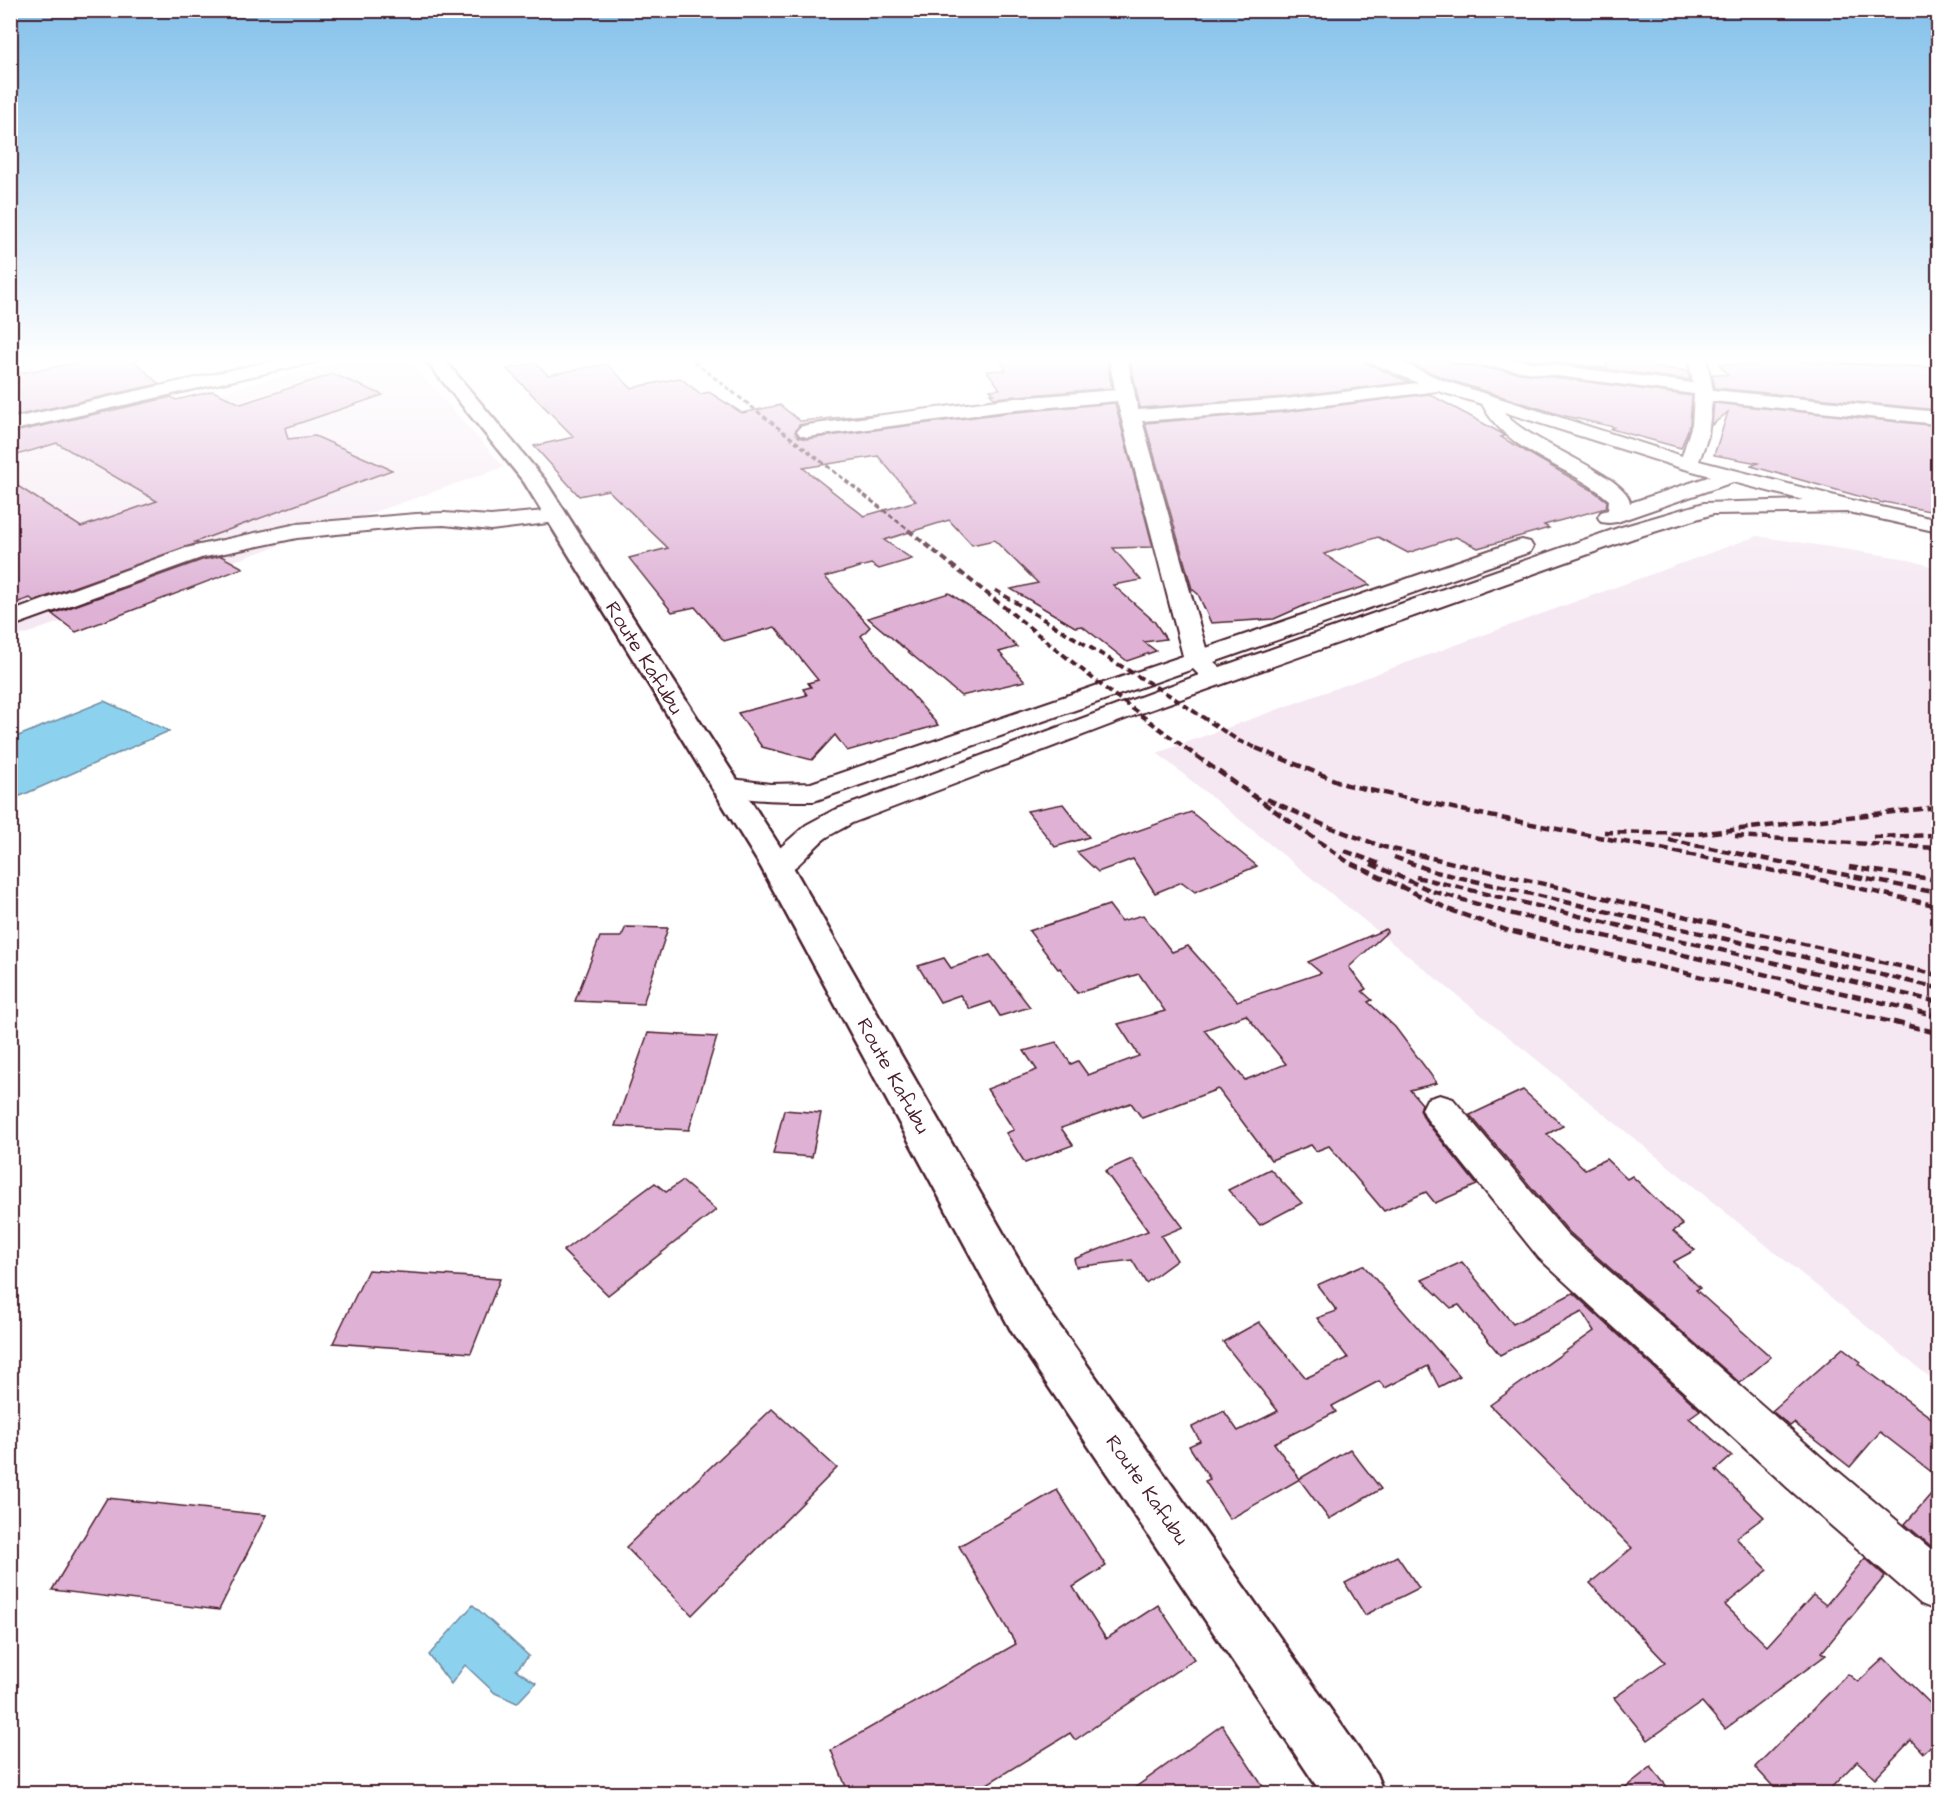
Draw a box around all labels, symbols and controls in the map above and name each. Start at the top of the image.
street label: Route Kafubu [598,596,690,720]
street label: Route Kafubu [850,1013,936,1139]
street label: Route Kafubu [1099,1429,1195,1551]

